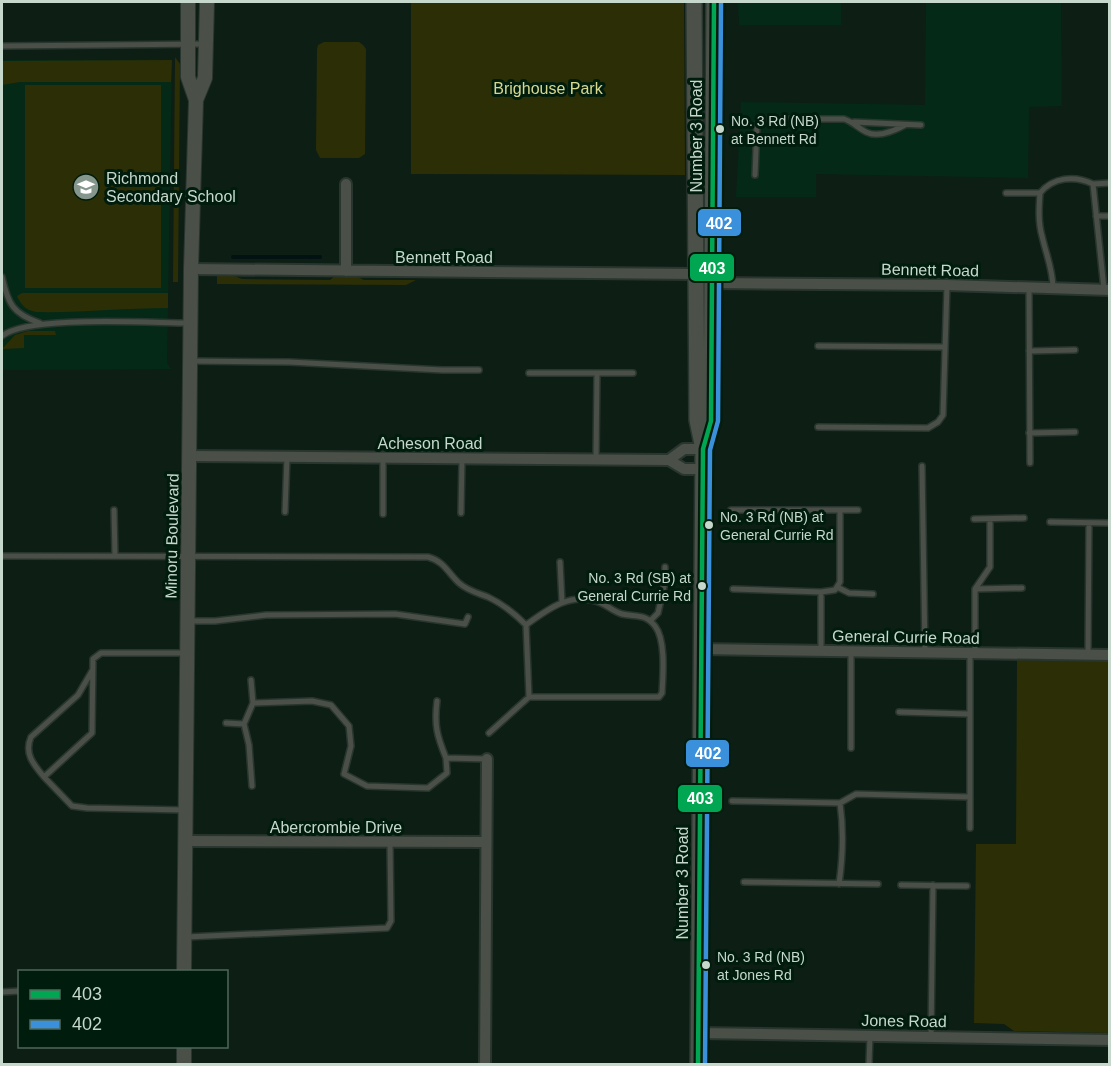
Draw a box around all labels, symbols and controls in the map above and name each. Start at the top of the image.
park label: Brighouse Park [493,80,604,97]
street label: Number 3 Road [688,80,705,192]
place label: No. 3 Rd (NB) at Bennett Rd [731,113,819,147]
marker: No. 3 Rd (NB) at Bennett Rd [714,123,726,135]
place label: Richmond Secondary School [106,170,236,205]
school or university icon: Richmond Secondary School [71,172,101,202]
line badge: 402 [697,208,742,237]
text: 402 [706,215,732,232]
street label: Bennett Road [395,249,493,266]
line badge: 403 [689,253,735,282]
text: 403 [699,260,725,277]
street label: Bennett Road [881,261,979,279]
street label: Acheson Road [378,435,482,452]
street label: Minoru Boulevard [162,473,182,599]
place label: No. 3 Rd (NB) at General Currie Rd [720,509,834,543]
marker: No. 3 Rd (NB) at General Currie Rd [703,519,715,531]
place label: No. 3 Rd (SB) at General Currie Rd [577,570,691,604]
marker: No. 3 Rd (SB) at General Currie Rd [696,580,708,592]
street label: General Currie Road [832,627,980,647]
line badge: 402 [685,739,730,768]
text: 402 [695,745,721,762]
line badge: 403 [677,784,723,813]
text: 403 [687,790,713,807]
street label: Abercrombie Drive [270,819,402,836]
street label: Number 3 Road [674,827,691,939]
place label: No. 3 Rd (NB) at Jones Rd [717,949,805,983]
marker: No. 3 Rd (NB) at Jones Rd [700,959,712,971]
legend [18,970,228,1048]
text: 403 [72,984,102,1004]
street label: Jones Road [861,1012,947,1030]
text: 402 [72,1014,102,1034]

